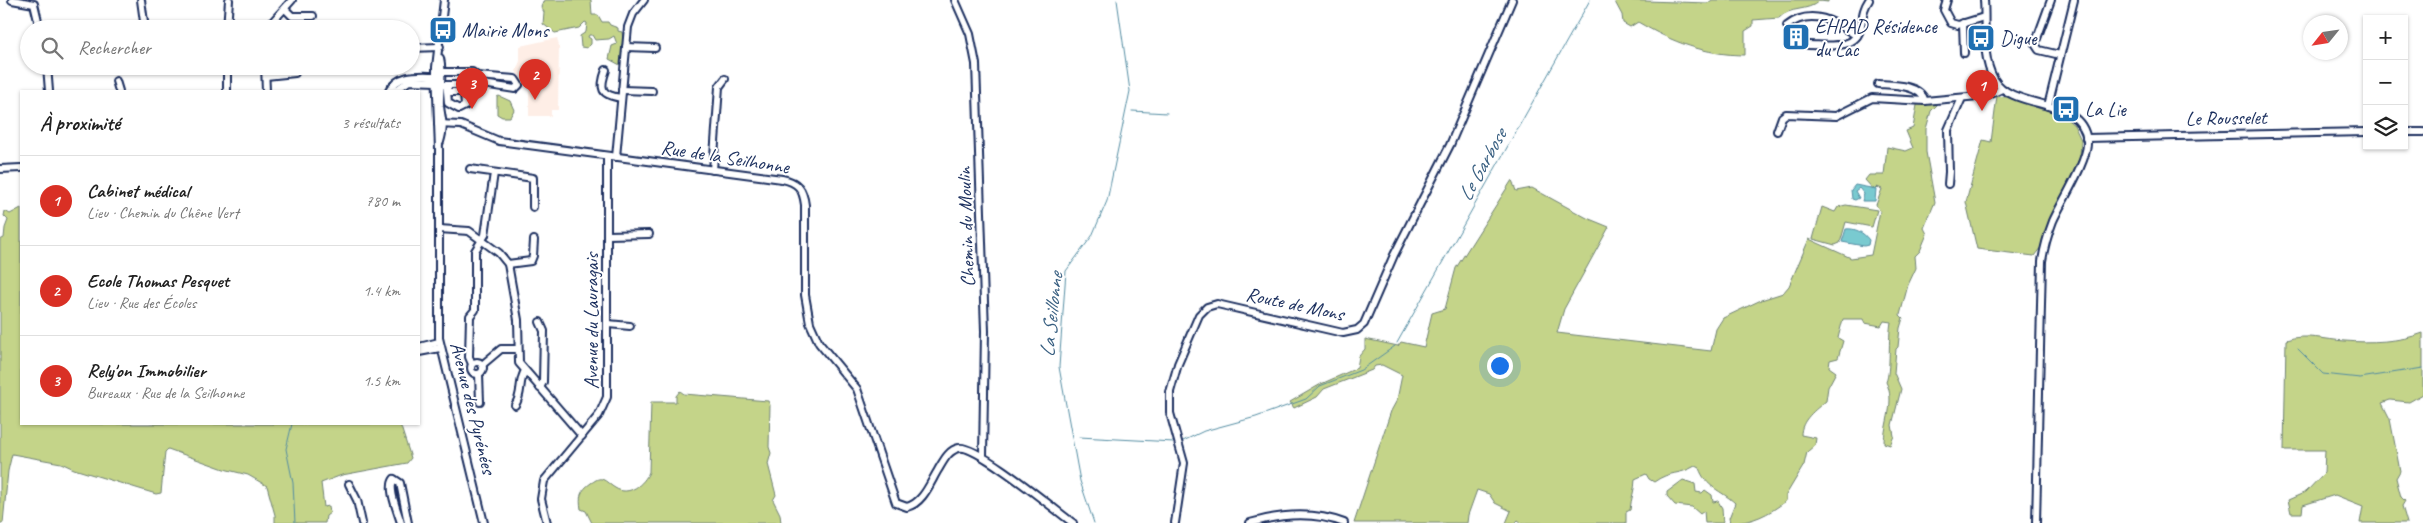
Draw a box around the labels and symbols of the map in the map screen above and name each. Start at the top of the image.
place label: EHPAD Résidence du Lac [1815,14,1938,62]
bus stop icon: Mairie Mons [428,15,458,45]
north arrow [2303,15,2348,60]
place label: Mairie Mons [462,18,551,43]
building icon: EHPAD Résidence du Lac [1781,22,1811,52]
bus stop icon: Digue [1966,23,1996,53]
place label: Digue [2000,26,2038,51]
pin: 2 [519,59,551,100]
pin: 3 [456,68,488,109]
pin: 1 [1966,70,1998,111]
bus stop icon: La Lie [2051,94,2081,124]
place label: La Lie [2085,97,2127,122]
street label: Le Rousselet [2185,105,2269,131]
water label: Le Garbose [1452,122,1514,205]
street label: Rue de la Seilhonne [659,135,792,180]
street label: Chemin du Moulin [951,166,981,287]
street label: Avenue du Lauragais [579,251,604,389]
water label: La Seillonne [1034,269,1069,358]
street label: Route de Mons [1244,281,1348,327]
street label: Avenue des Pyrénées [445,339,502,479]
your location [1487,353,1513,379]

